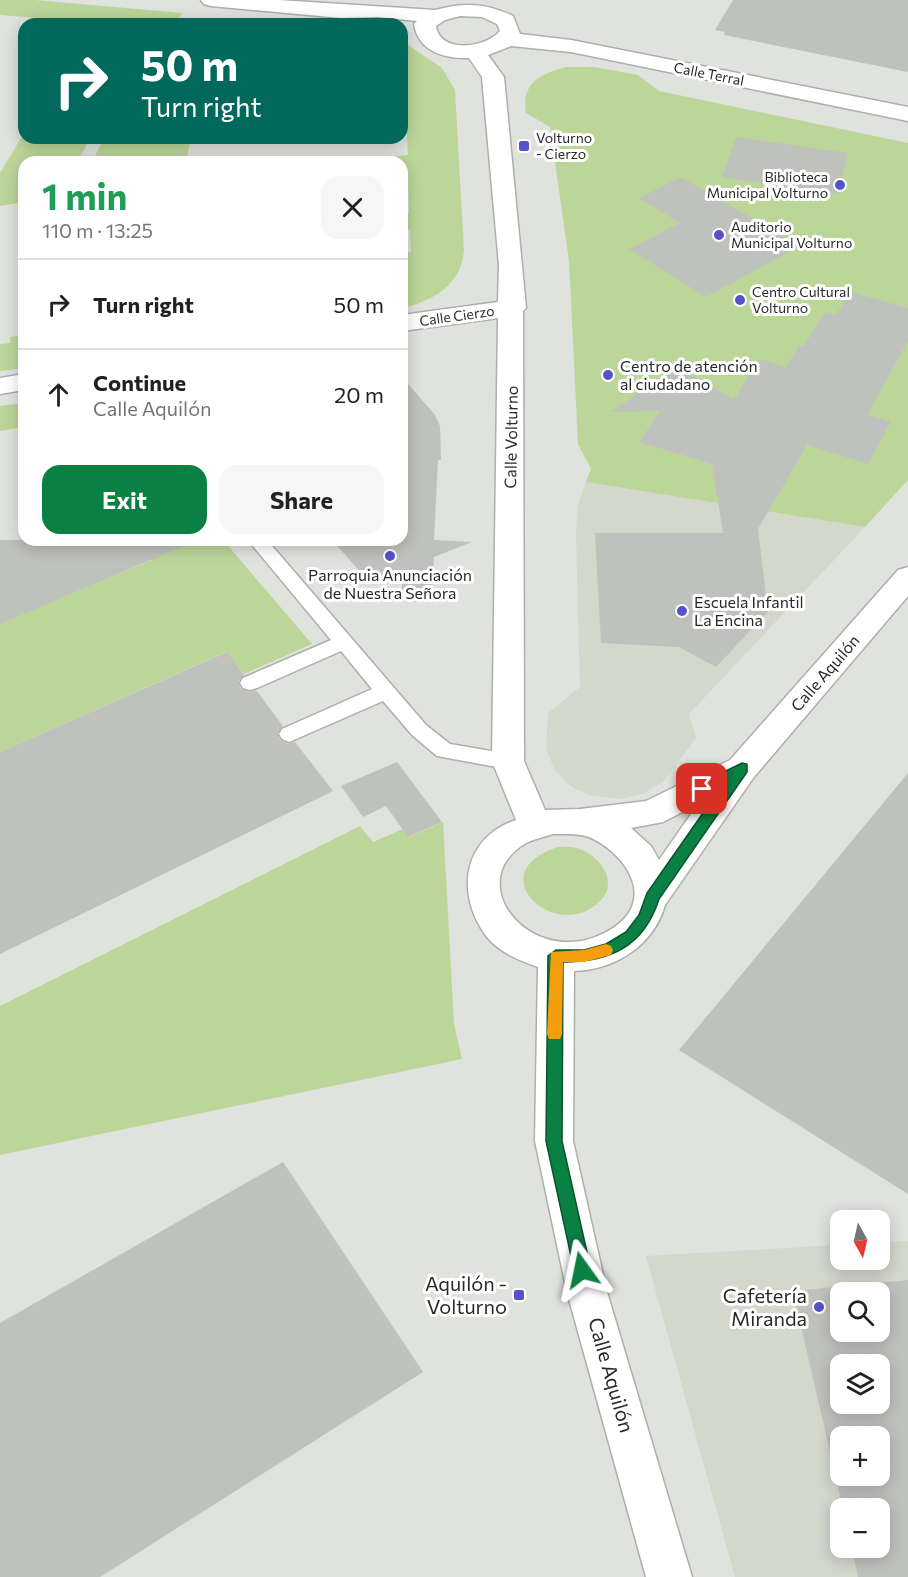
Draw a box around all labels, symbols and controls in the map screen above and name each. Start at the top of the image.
text: 50 m [141,38,238,90]
icon: right [42,42,120,120]
street label: Calle Terral [672,58,746,89]
text: Turn right [141,90,261,123]
place label: Volturno - Cierzo [536,129,592,162]
marker: Volturno - Cierzo [517,139,531,153]
place label: Biblioteca Municipal Volturno [707,168,828,201]
text: 1 min [42,173,127,217]
button: close [321,176,384,239]
marker: Biblioteca Municipal Volturno [833,178,847,192]
text: 110 m · 13:25 [42,218,153,242]
place label: Auditorio Municipal Volturno [731,218,852,251]
marker: Auditorio Municipal Volturno [712,228,726,242]
place label: Centro Cultural Volturno [752,283,850,316]
icon: right [42,288,75,321]
text: Turn right [93,291,194,318]
text: 50 m [334,291,384,318]
marker: Centro Cultural Volturno [733,293,747,307]
street label: Calle Cierzo [418,302,496,329]
place label: Centro de atención al ciudadano [620,356,758,393]
marker: Centro de atención al ciudadano [601,368,615,382]
text: Continue [93,369,186,396]
icon: ahead [42,378,75,411]
text: 20 m [334,381,384,408]
street label: Calle Volturno [500,385,521,489]
text: Calle Aquilón [93,396,212,420]
button: Exit [42,465,207,534]
button: Share [219,465,384,534]
marker: Parroquia Anunciación de Nuestra Señora [383,549,397,563]
place label: Parroquia Anunciación de Nuestra Señora [308,565,472,602]
place label: Escuela Infantil La Encina [694,592,804,629]
marker: Escuela Infantil La Encina [675,604,689,618]
street label: Calle Aquilón [786,631,863,715]
pin [676,763,727,814]
icon: arrive [685,772,718,805]
north arrow [830,1210,890,1270]
map controls [830,1210,890,1558]
position arrow [550,1238,614,1302]
place label: Aquilón - Volturno [425,1271,507,1318]
button: search [830,1282,890,1342]
place label: Cafetería Miranda [723,1283,807,1330]
marker: Aquilón - Volturno [512,1288,526,1302]
marker: Cafetería Miranda [812,1300,826,1314]
street label: Calle Aquilón [584,1314,640,1435]
button: layers [830,1354,890,1414]
button: + [830,1426,890,1486]
button: − [830,1498,890,1558]

